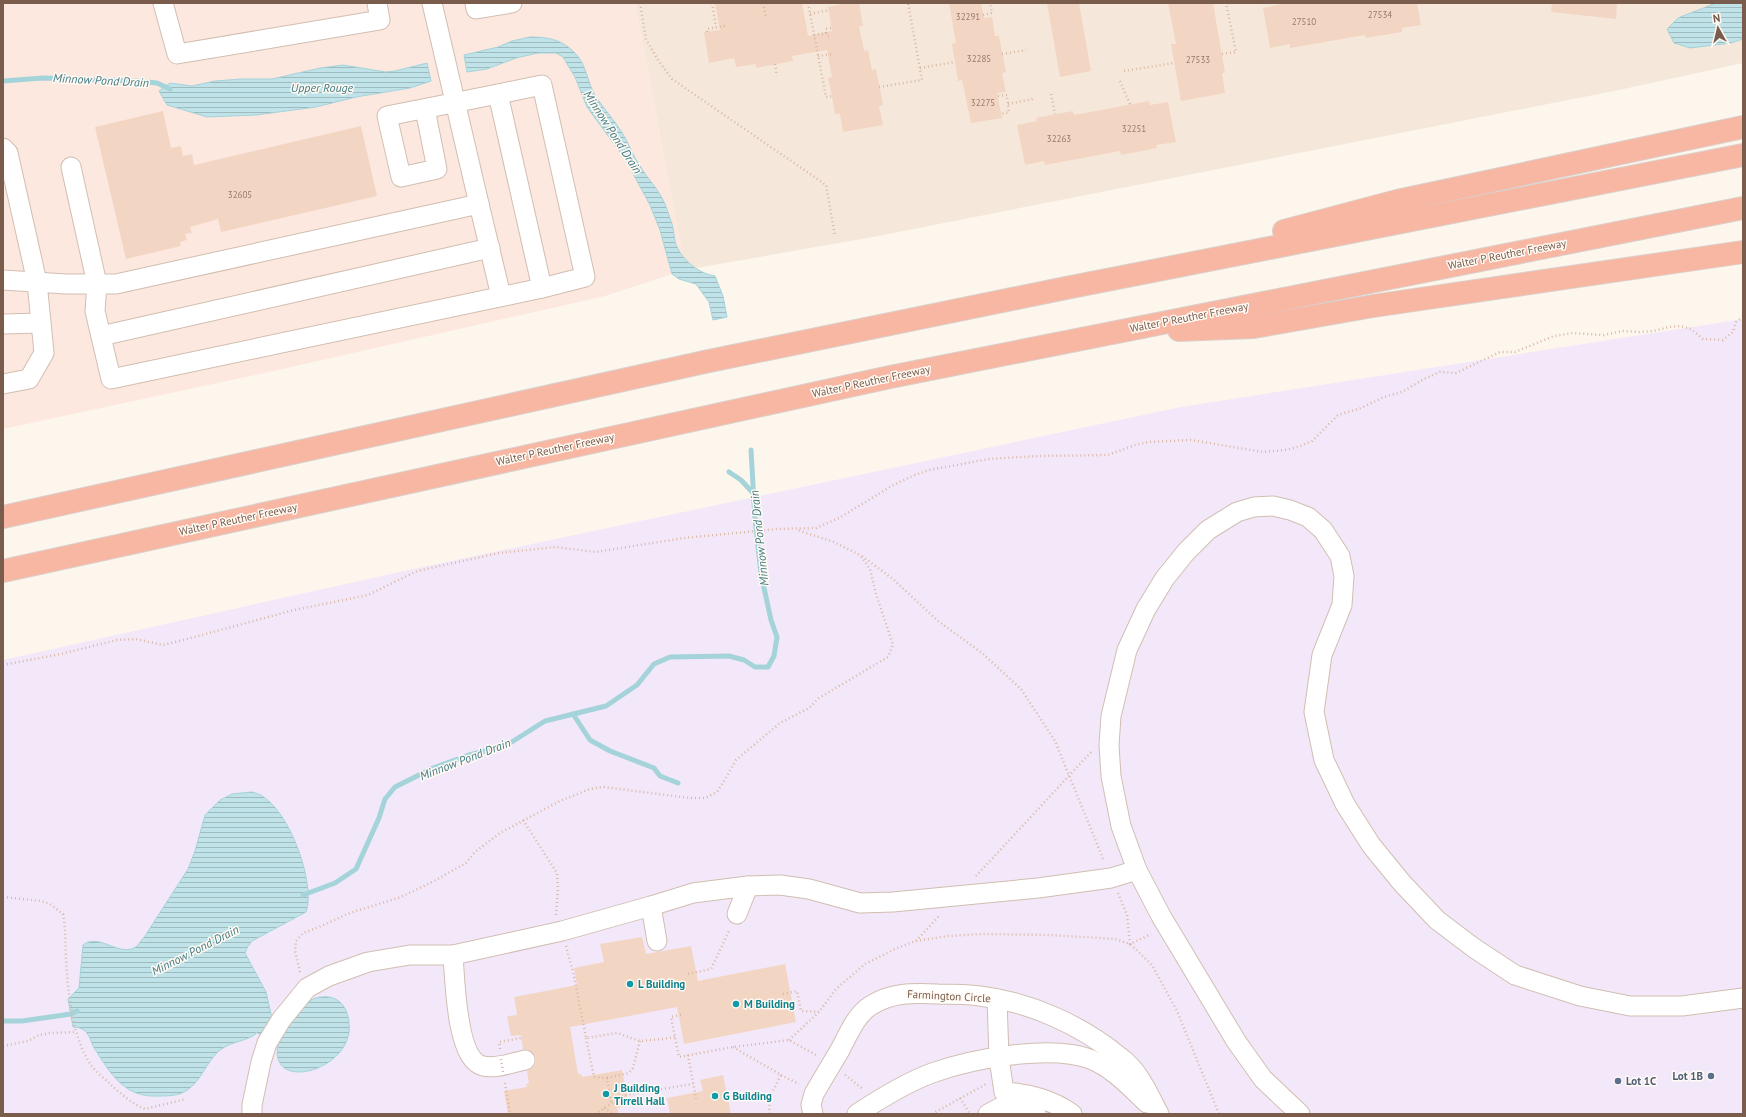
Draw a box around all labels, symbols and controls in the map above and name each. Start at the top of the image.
north arrow [1698,8,1738,48]
house number: 27534 [1368,9,1392,20]
house number: 32291 [956,11,980,22]
text: N [1712,11,1721,26]
house number: 27510 [1292,16,1316,27]
house number: 32285 [967,53,991,64]
house number: 27533 [1186,54,1210,65]
water label: Minnow Pond Drain [53,70,149,90]
water label: Upper Rouge [291,80,354,95]
water label: Minnow Pond Drain [580,88,646,176]
house number: 32275 [971,97,995,108]
house number: 32251 [1122,123,1146,134]
house number: 32263 [1047,133,1071,144]
house number: 32605 [228,189,252,200]
street label: Walter P Reuther Freeway [1447,235,1568,272]
street label: Walter P Reuther Freeway [1129,298,1250,335]
street label: Walter P Reuther Freeway [811,361,932,400]
street label: Walter P Reuther Freeway [495,429,616,468]
water label: Minnow Pond Drain [747,489,771,587]
street label: Walter P Reuther Freeway [178,499,299,538]
water label: Minnow Pond Drain [417,735,513,783]
water label: Minnow Pond Drain [149,921,241,979]
place label: L Building [638,977,685,991]
marker: L Building [625,979,635,989]
street label: Farmington Circle [907,987,992,1005]
place label: M Building [744,997,795,1011]
marker: M Building [731,999,741,1009]
place label: Lot 1B [1672,1069,1703,1083]
marker: Lot 1B [1706,1071,1716,1081]
place label: Lot 1C [1626,1074,1656,1088]
marker: Lot 1C [1613,1076,1623,1086]
place label: J Building Tirrell Hall [613,1081,666,1108]
marker: J Building Tirrell Hall [601,1089,611,1099]
place label: G Building [723,1089,772,1103]
marker: G Building [710,1091,720,1101]

